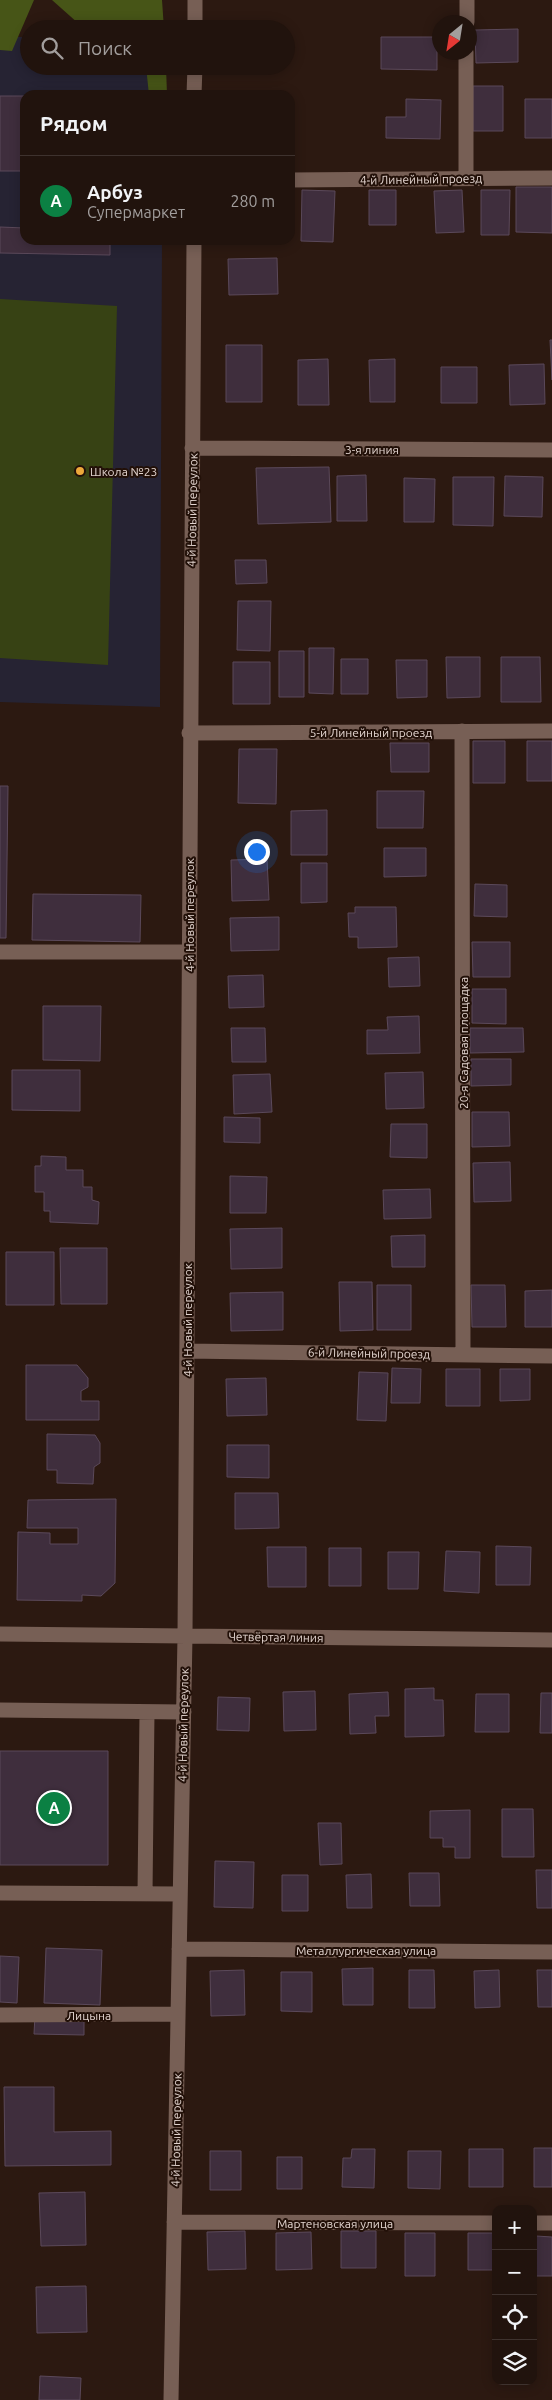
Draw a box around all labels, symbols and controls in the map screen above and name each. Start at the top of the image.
north arrow [432,15,477,60]
search box [20,20,295,75]
icon: search [38,34,66,62]
text: Поиск [78,37,132,59]
text: Рядом [40,111,108,135]
street label: 4-й Линейный проезд [360,171,482,187]
text: Арбуз [87,181,143,203]
text: A [50,192,62,210]
text: 280 m [230,192,275,210]
text: Супермаркет [87,203,185,221]
street label: 3-я линия [345,443,399,456]
street label: 4-й Новый переулок [185,453,199,567]
marker: Школа №23 [74,465,86,477]
place label: Школа №23 [90,465,157,478]
street label: 5-й Линейный проезд [310,726,432,739]
your location [244,839,270,865]
street label: 4-й Новый переулок [183,858,196,972]
street label: 20-я Садовая площадка [457,977,470,1109]
street label: 4-й Новый переулок [181,1263,194,1377]
street label: 6-й Линейный проезд [308,1345,430,1361]
street label: Четвёртая линия [228,1630,324,1644]
street label: 4-й Новый переулок [176,1668,190,1782]
pin: A [38,1789,70,1827]
street label: Металлургическая улица [296,1944,436,1957]
street label: Лицына [67,2009,111,2022]
street label: 4-й Новый переулок [169,2073,183,2187]
map controls [492,2205,537,2385]
button: + [492,2205,537,2250]
street label: Мартеновская улица [277,2217,393,2230]
button: − [492,2250,537,2295]
button: locate [492,2295,537,2340]
button: layers [492,2340,537,2385]

